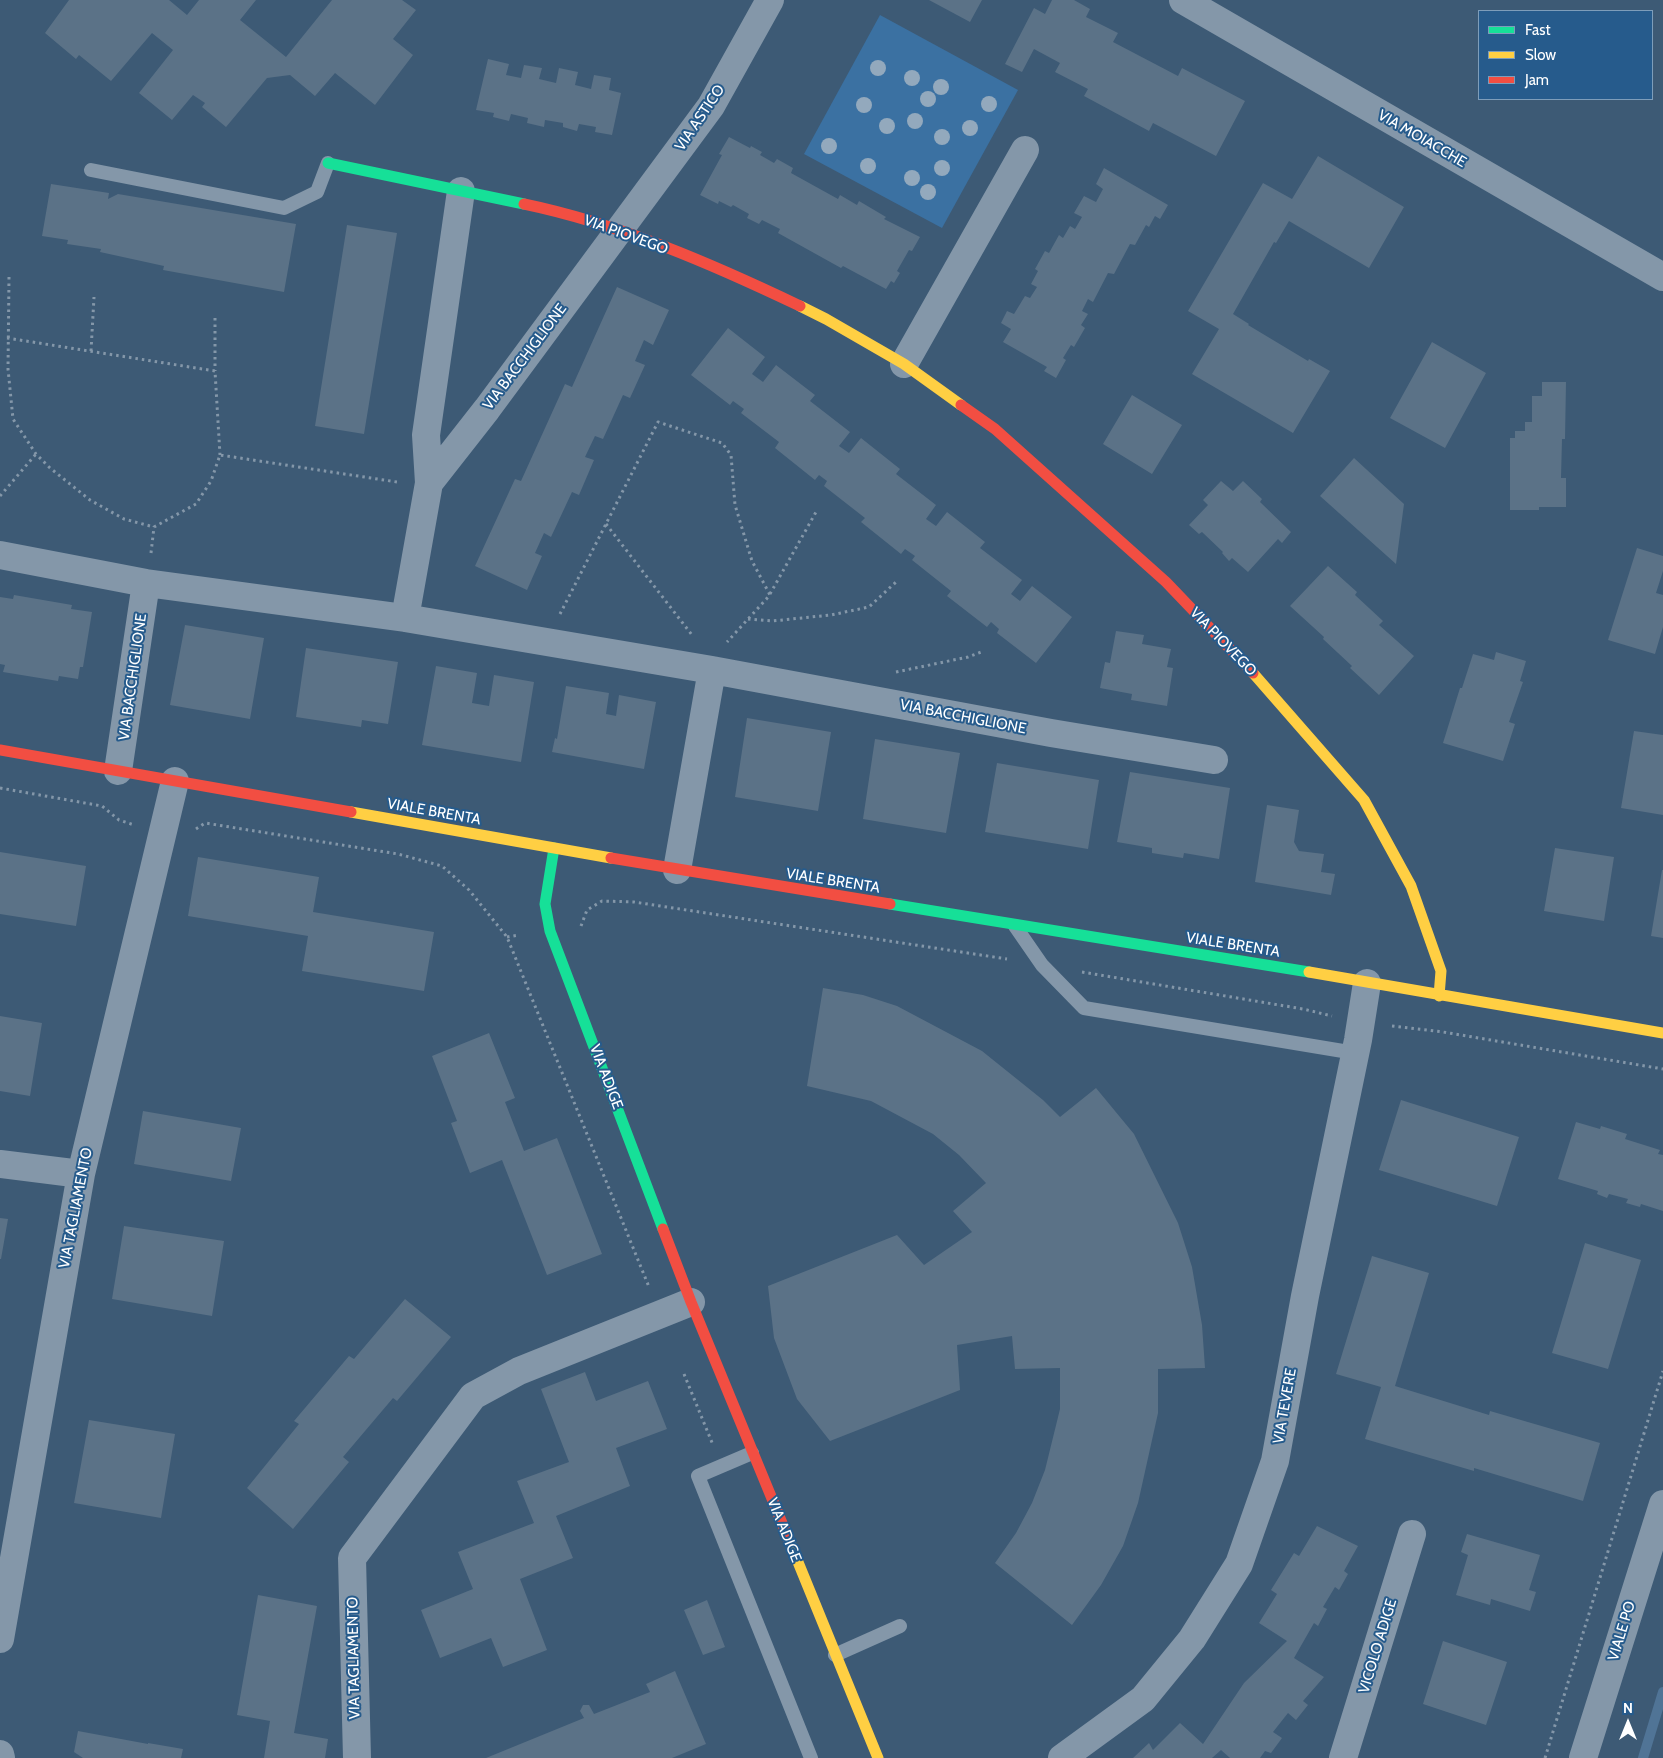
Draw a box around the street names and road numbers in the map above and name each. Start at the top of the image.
street label: VIA ASTICO [671,81,729,155]
street label: VIA MOIACCHE [1374,106,1470,172]
street label: VIA PIOVEGO [581,211,671,259]
street label: VIA BACCHIGLIONE [479,300,571,414]
street label: VIA PIOVEGO [1186,604,1260,680]
street label: VIA BACCHIGLIONE [115,612,151,742]
street label: VIA BACCHIGLIONE [898,696,1028,738]
street label: VIALE BRENTA [386,795,482,829]
street label: VIALE BRENTA [785,865,881,897]
street label: VIALE BRENTA [1185,929,1281,961]
street label: VIA ADIGE [585,1042,627,1112]
street label: VIA TAGLIAMENTO [55,1146,97,1270]
street label: VIA TEVERE [1269,1367,1301,1445]
street label: VIA ADIGE [763,1495,805,1565]
street label: VIA TAGLIAMENTO [344,1597,364,1719]
street label: VICOLO ADIGE [1355,1597,1401,1695]
street label: VIALE PO [1604,1599,1640,1663]

